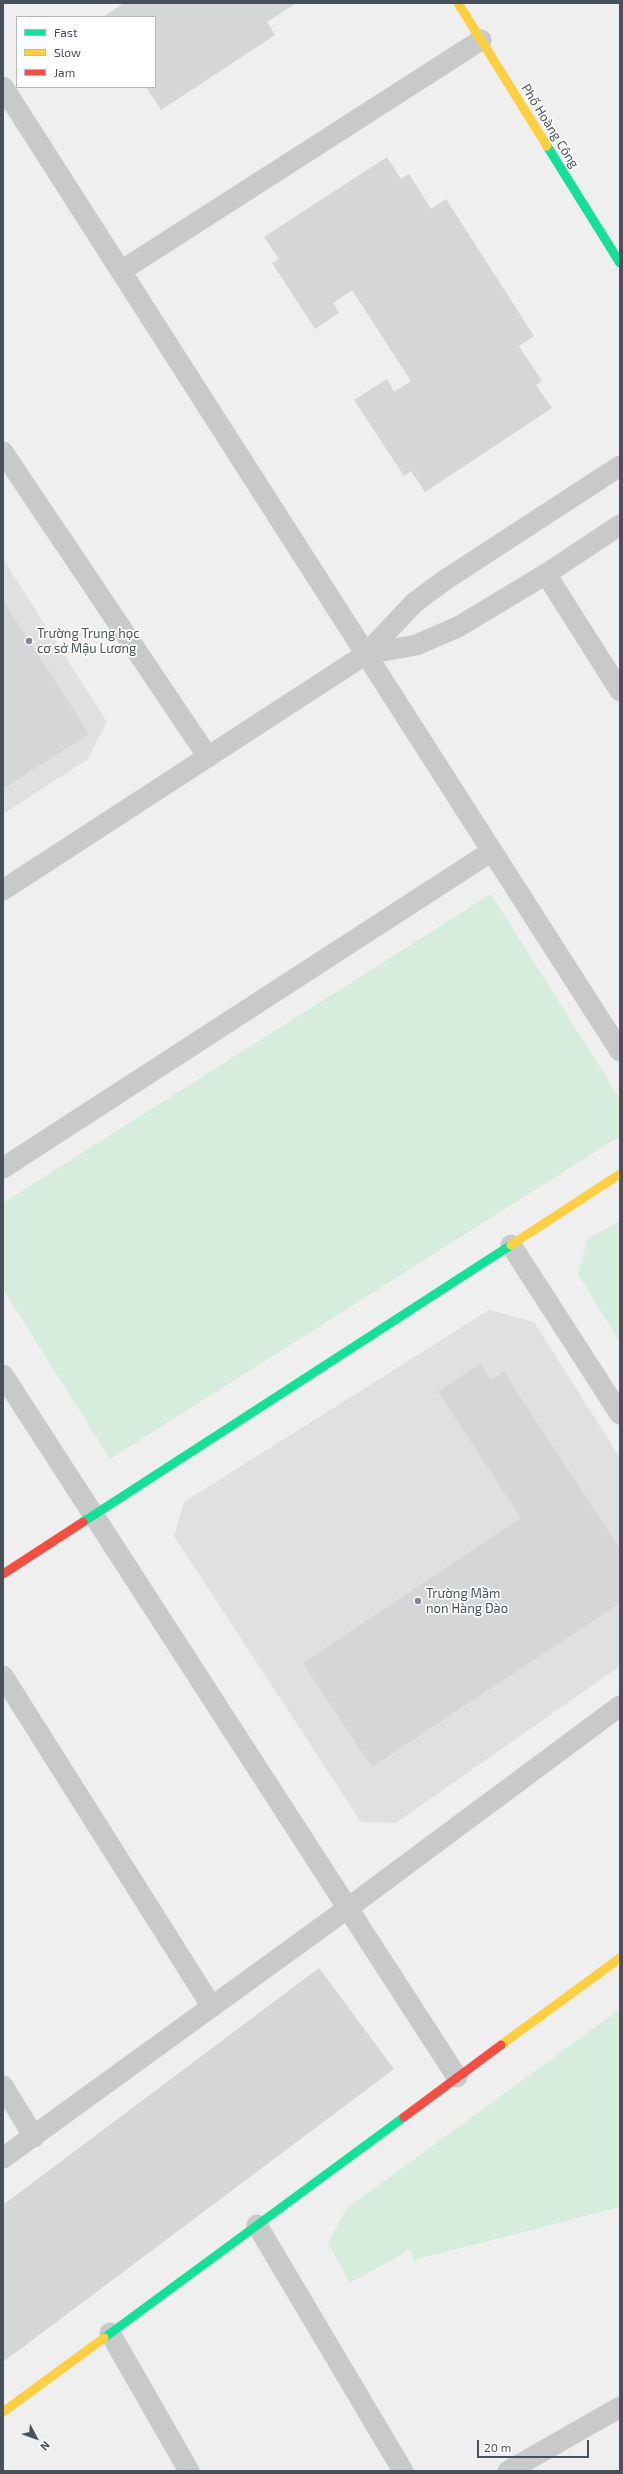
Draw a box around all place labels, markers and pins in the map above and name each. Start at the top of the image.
place label: Trường Trung học cơ sở Mậu Lương [37,626,140,657]
marker: Trường Trung học cơ sở Mậu Lương [24,636,34,646]
place label: Trường Mầm non Hàng Đào [426,1586,508,1617]
marker: Trường Mầm non Hàng Đào [413,1596,423,1606]

